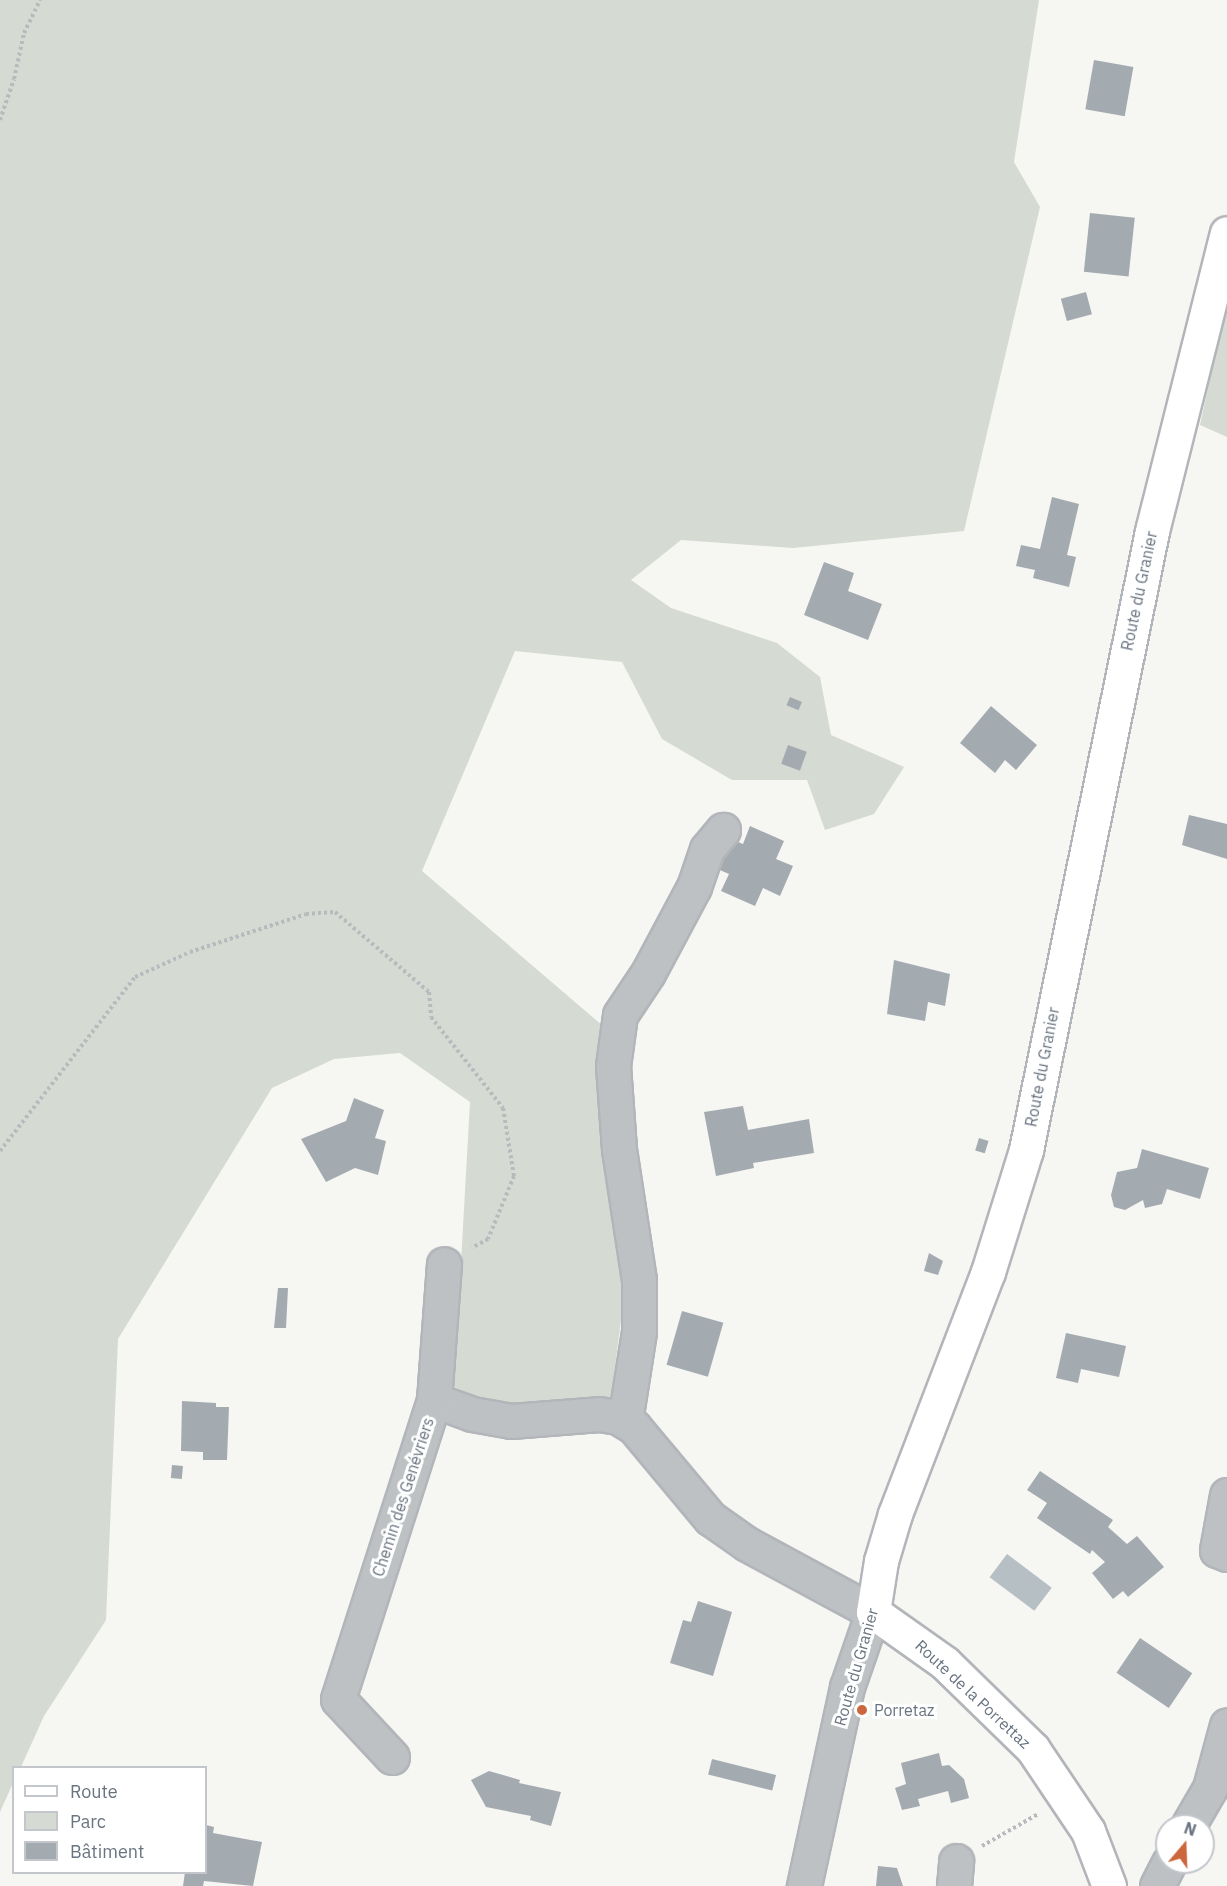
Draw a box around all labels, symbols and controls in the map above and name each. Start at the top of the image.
street label: Route du Granier [1117,530,1161,652]
street label: Route du Granier [1021,1006,1063,1128]
street label: Chemin des Genévriers [368,1415,438,1579]
street label: Route du Granier [830,1606,882,1728]
street label: Route de la Porrettaz [911,1636,1035,1752]
place label: Porretaz [874,1700,934,1720]
marker: Porretaz [855,1703,869,1717]
legend [12,1766,207,1874]
text: Route [70,1780,118,1803]
text: Parc [70,1810,106,1833]
north arrow [1155,1814,1215,1874]
text: N [1181,1818,1199,1840]
text: Bâtiment [70,1840,144,1863]

